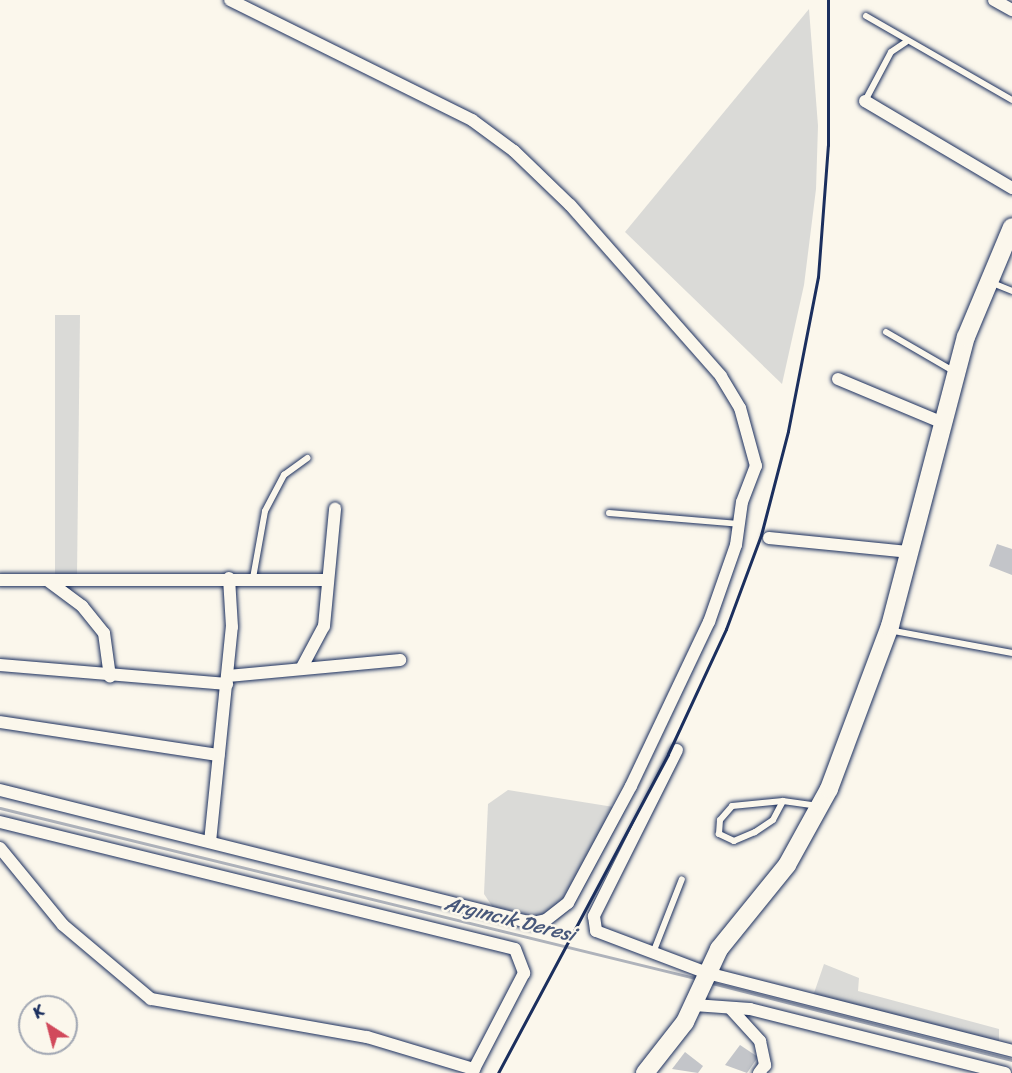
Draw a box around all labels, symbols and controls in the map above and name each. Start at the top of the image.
water label: Argıncık Deresi [442,891,578,947]
north arrow [18,995,78,1055]
text: K [26,997,51,1026]

